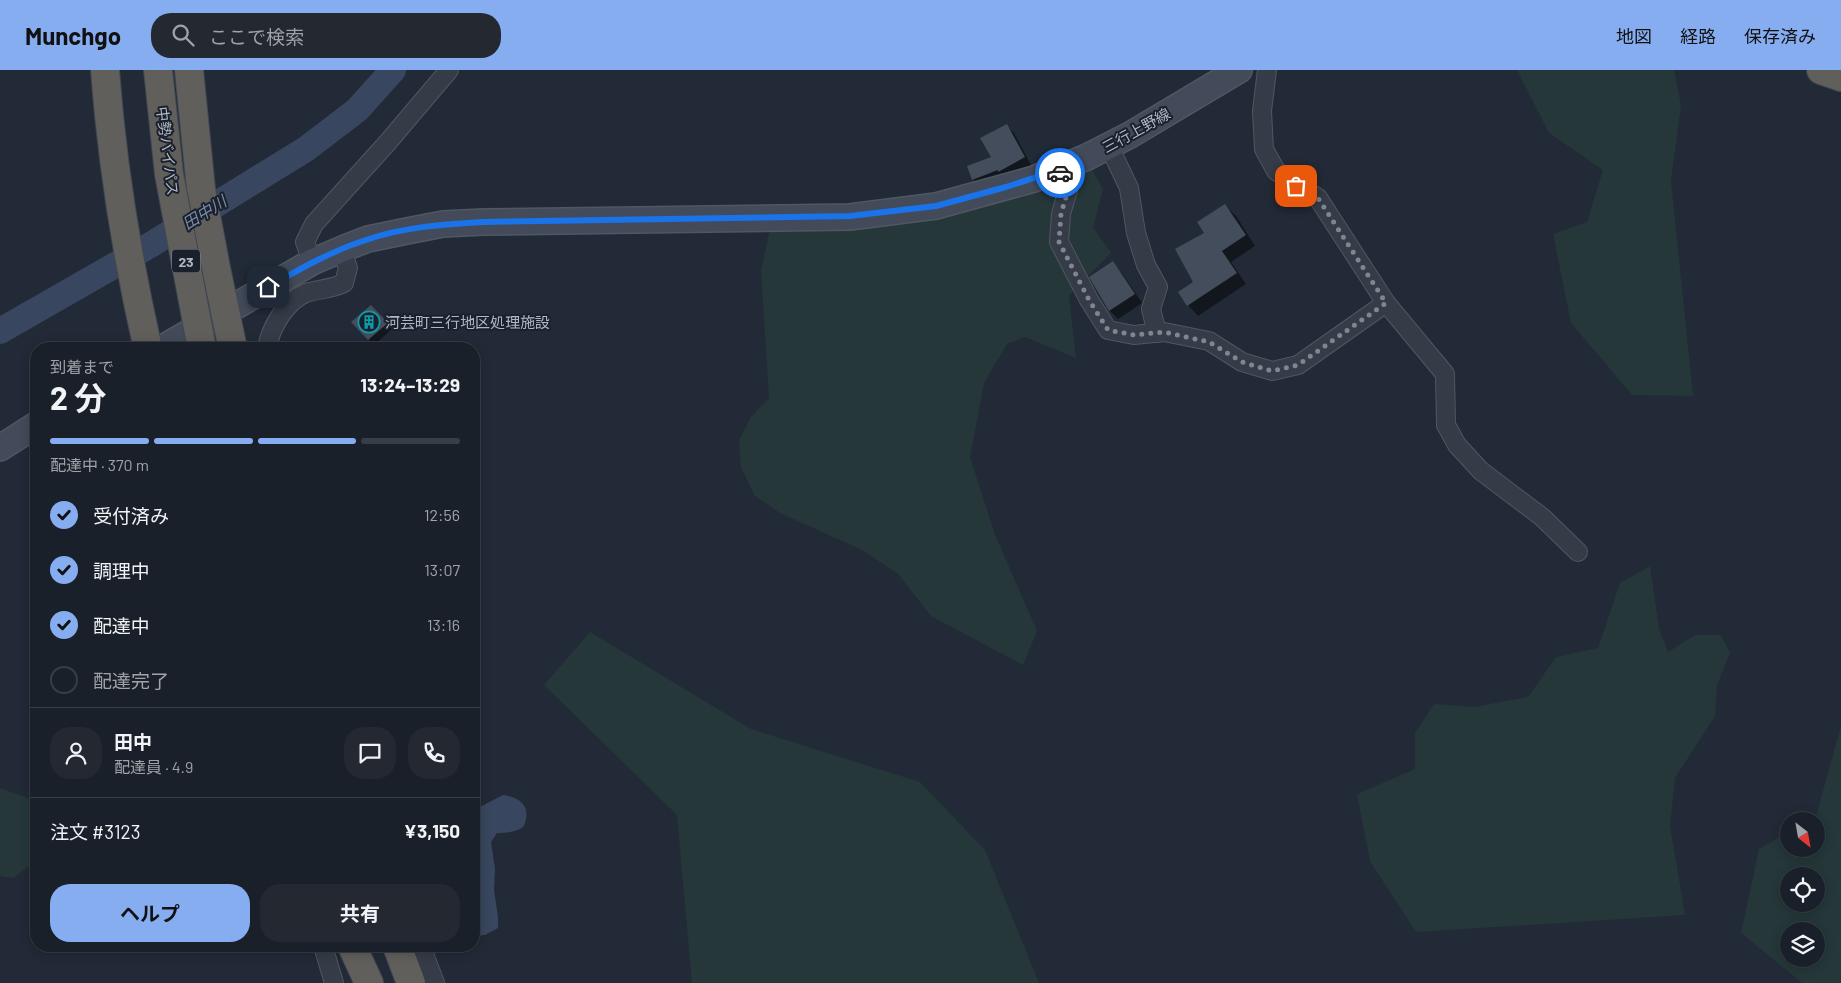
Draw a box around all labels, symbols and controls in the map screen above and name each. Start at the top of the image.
search box [151,13,501,58]
text: Munchgo [25,21,121,50]
icon: search [169,21,197,49]
text: ここで検索 [209,25,304,48]
text: 地図 [1616,25,1652,47]
text: 経路 [1680,25,1716,47]
text: 保存済み [1744,25,1816,47]
street label: 三行上野線 [1099,104,1173,156]
street label: 中勢バイパス [154,105,182,197]
courier [1035,148,1085,198]
icon: car [1046,159,1074,187]
pin [1275,165,1317,207]
icon: bag [1282,172,1310,200]
water label: 田中川 [179,190,231,233]
road number: 23 [172,250,200,272]
pin [247,266,289,308]
icon: home [254,273,282,301]
building icon: 河芸町三行地区処理施設 [357,310,381,334]
place label: 河芸町三行地区処理施設 [385,313,550,331]
text: 到着まで [50,357,114,376]
text: 13:24–13:29 [360,373,460,396]
text: 2 分 [50,378,106,416]
text: 配達中 · 370 m [50,455,149,474]
icon: check [50,501,78,529]
text: 受付済み [93,504,169,527]
text: 12:56 [424,505,460,524]
icon: check [50,556,78,584]
text: 調理中 [93,559,150,582]
text: 13:07 [424,560,460,579]
icon: check [50,611,78,639]
text: 配達中 [93,614,150,637]
text: 13:16 [427,615,460,634]
text: 配達完了 [93,669,169,692]
button: person [50,727,102,779]
button: chat [344,727,396,779]
button: phone [408,727,460,779]
text: 田中 [114,730,152,753]
text: 配達員 · 4.9 [114,757,193,776]
north arrow [1780,812,1825,858]
map controls [1780,812,1825,967]
text: ¥3,150 [404,819,460,842]
text: 注文 #3123 [50,820,140,843]
button: locate [1780,867,1825,912]
button: ヘルプ [50,884,250,942]
button: 共有 [260,884,460,942]
button: layers [1780,922,1825,967]

